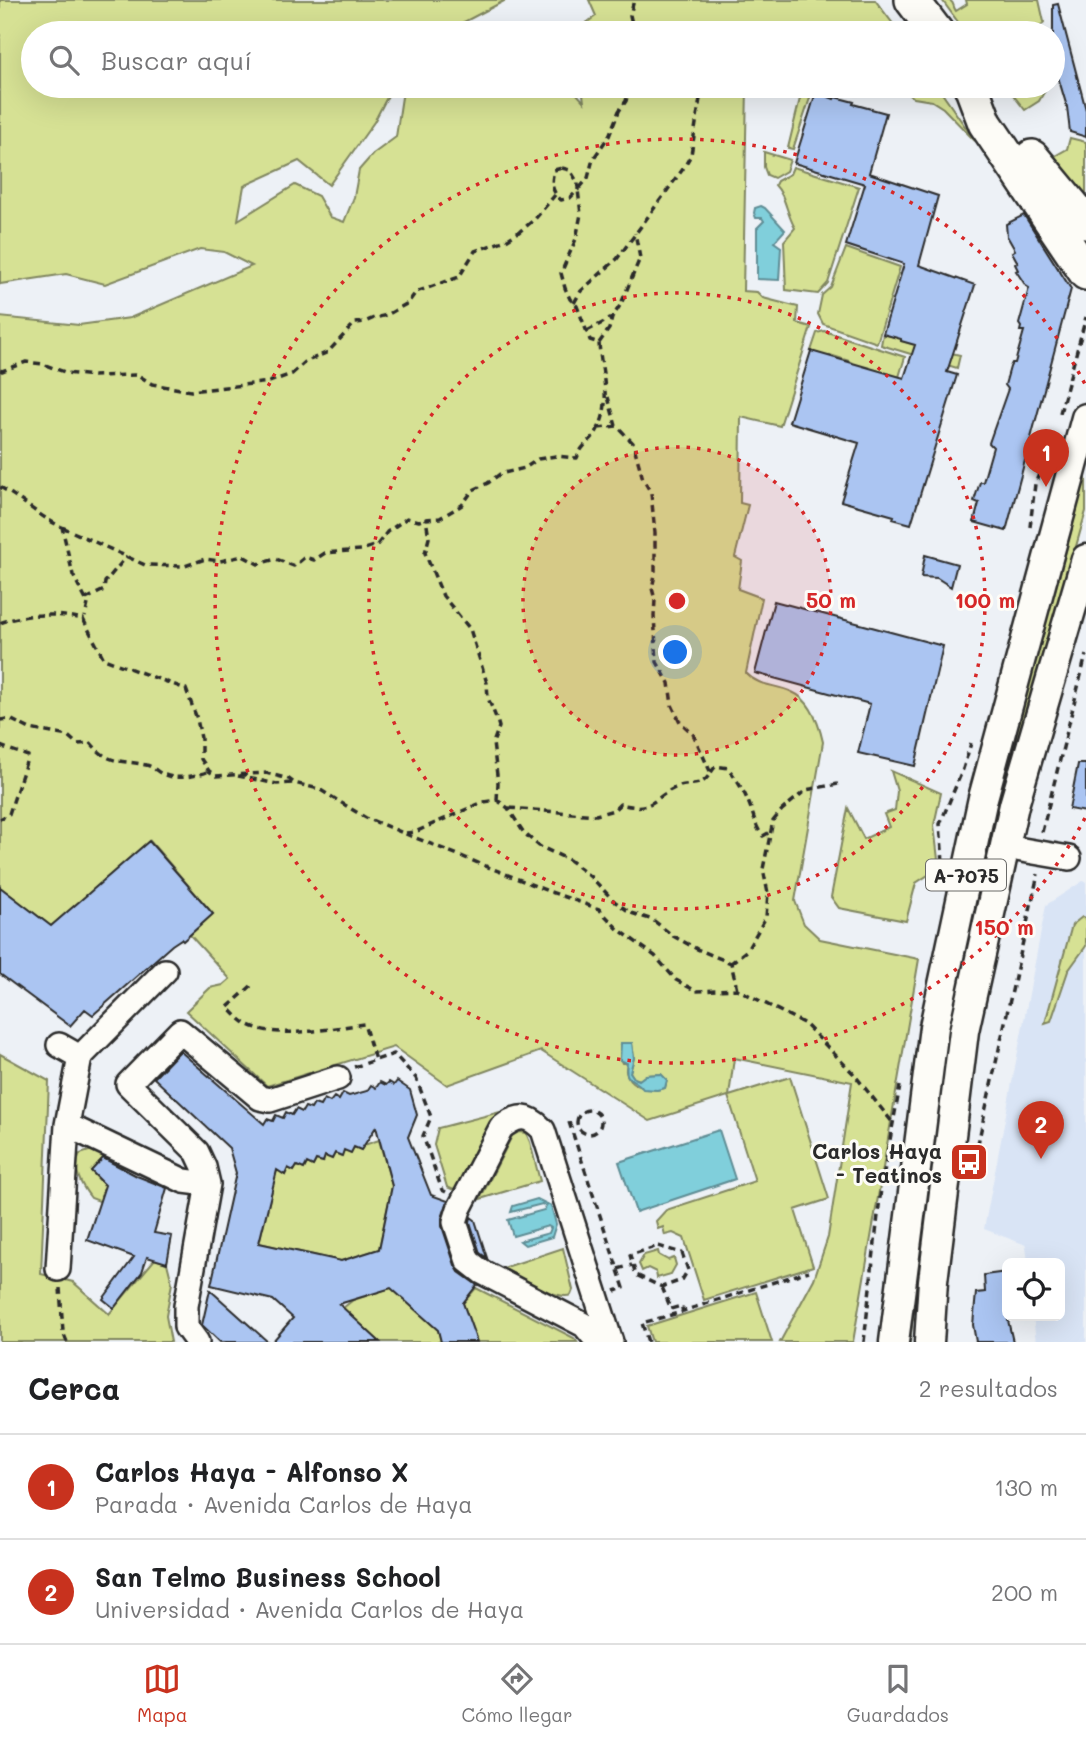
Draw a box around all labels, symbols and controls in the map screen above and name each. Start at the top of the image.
search box [21,21,1065,98]
icon: search [45,41,83,79]
text: Buscar aquí [101,43,252,77]
pin: 1 [1023,429,1069,487]
text: 50 m [806,586,856,613]
text: 100 m [955,586,1015,613]
centre of rings [665,589,689,613]
your location [658,635,692,669]
road number: A-7075 [926,860,1006,890]
text: 150 m [974,913,1034,940]
pin: 2 [1018,1101,1064,1159]
place label: Carlos Haya - Teatinos [812,1137,942,1188]
bus stop icon: Carlos Haya - Teatinos [948,1141,990,1183]
map controls [1002,1258,1065,1321]
button: locate [1002,1258,1065,1321]
text: Cerca [28,1368,120,1408]
text: 2 resultados [919,1373,1058,1403]
text: Carlos Haya - Alfonso X [95,1455,409,1489]
text: 1 [46,1472,56,1502]
text: 130 m [994,1472,1058,1502]
text: Parada · Avenida Carlos de Haya [95,1489,472,1519]
text: San Telmo Business School [95,1560,441,1594]
text: 2 [45,1577,57,1607]
text: 200 m [991,1577,1058,1607]
text: Universidad · Avenida Carlos de Haya [95,1594,524,1624]
tab: Mapa [137,1660,188,1727]
tab: Cómo llegar [462,1660,573,1727]
tab: Guardados [847,1660,949,1727]

